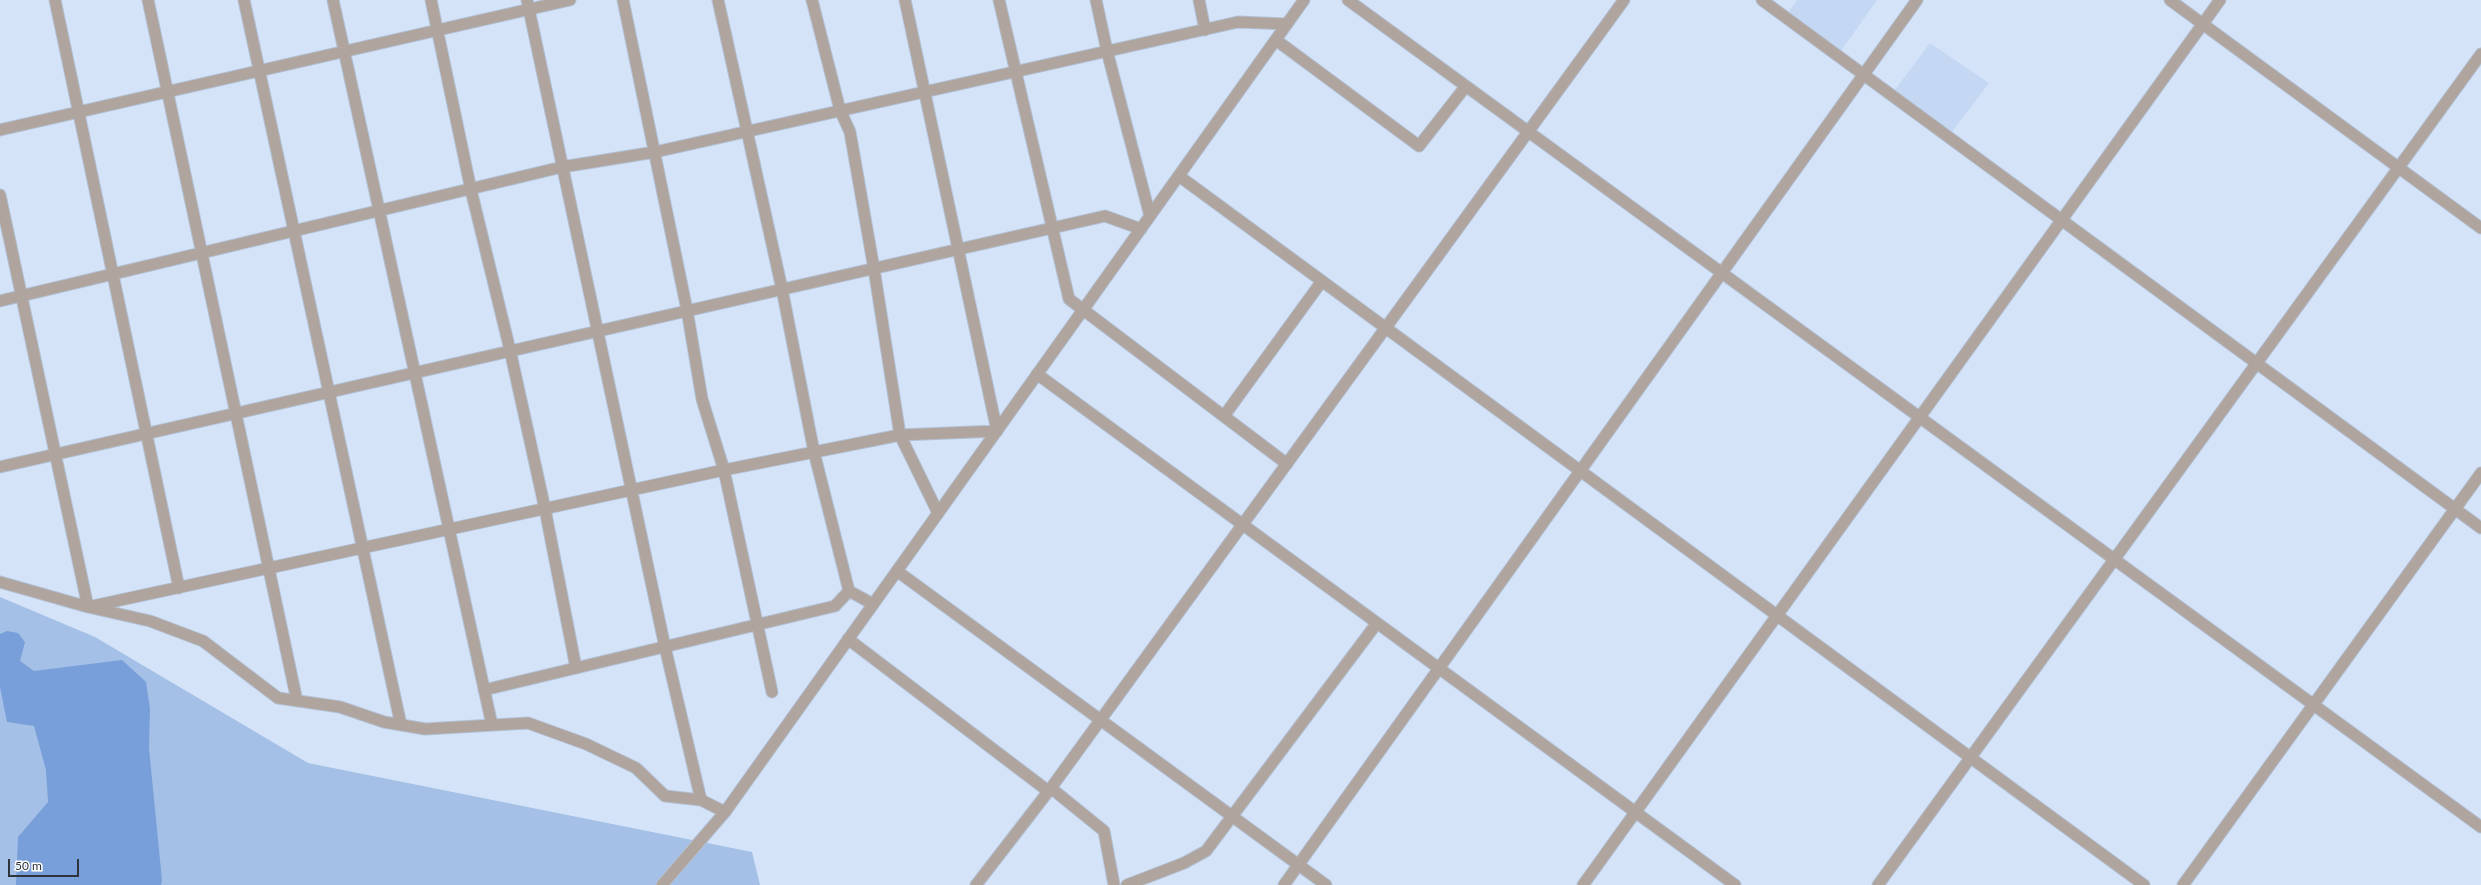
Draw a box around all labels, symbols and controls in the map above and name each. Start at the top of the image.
scale bar [10,851,81,877]
text: 50 m [15,858,42,873]

